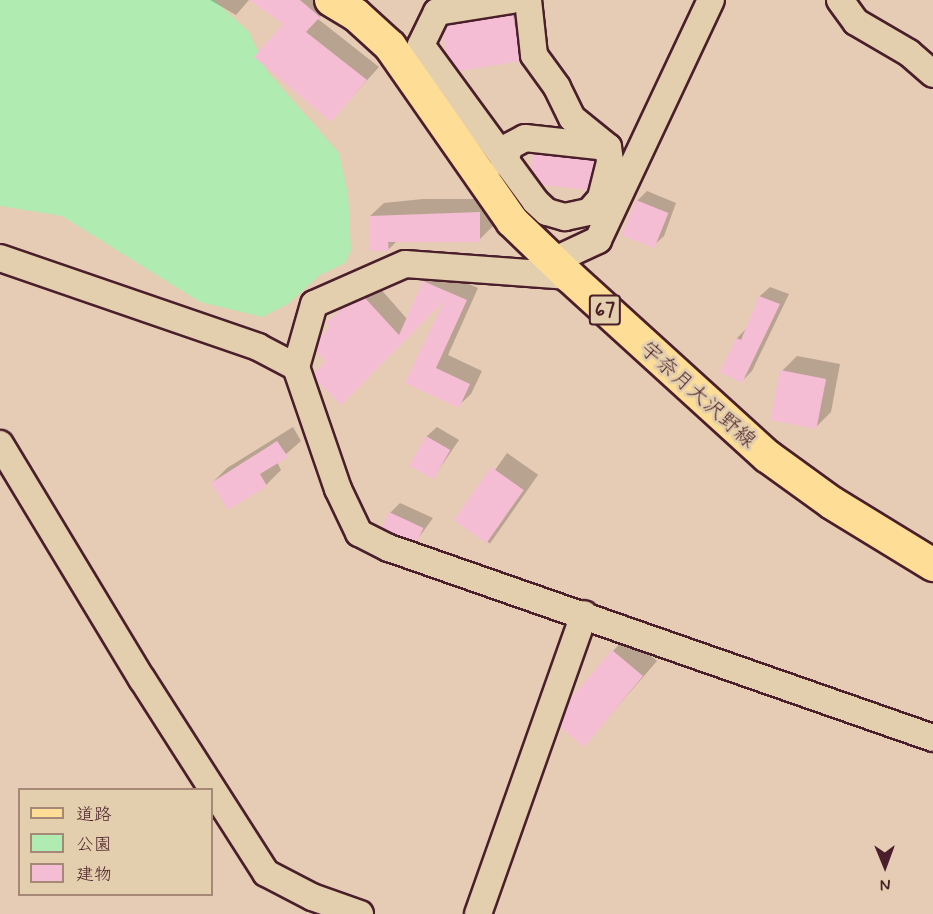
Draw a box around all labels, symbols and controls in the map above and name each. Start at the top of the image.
road number: 67 [588,293,622,327]
street label: 宇奈月大沢野線 [635,336,761,454]
legend [18,788,213,896]
text: 道路 [76,803,112,827]
text: 公園 [76,833,112,857]
north arrow [855,836,915,896]
text: 建物 [76,863,112,887]
text: N [880,874,891,895]

